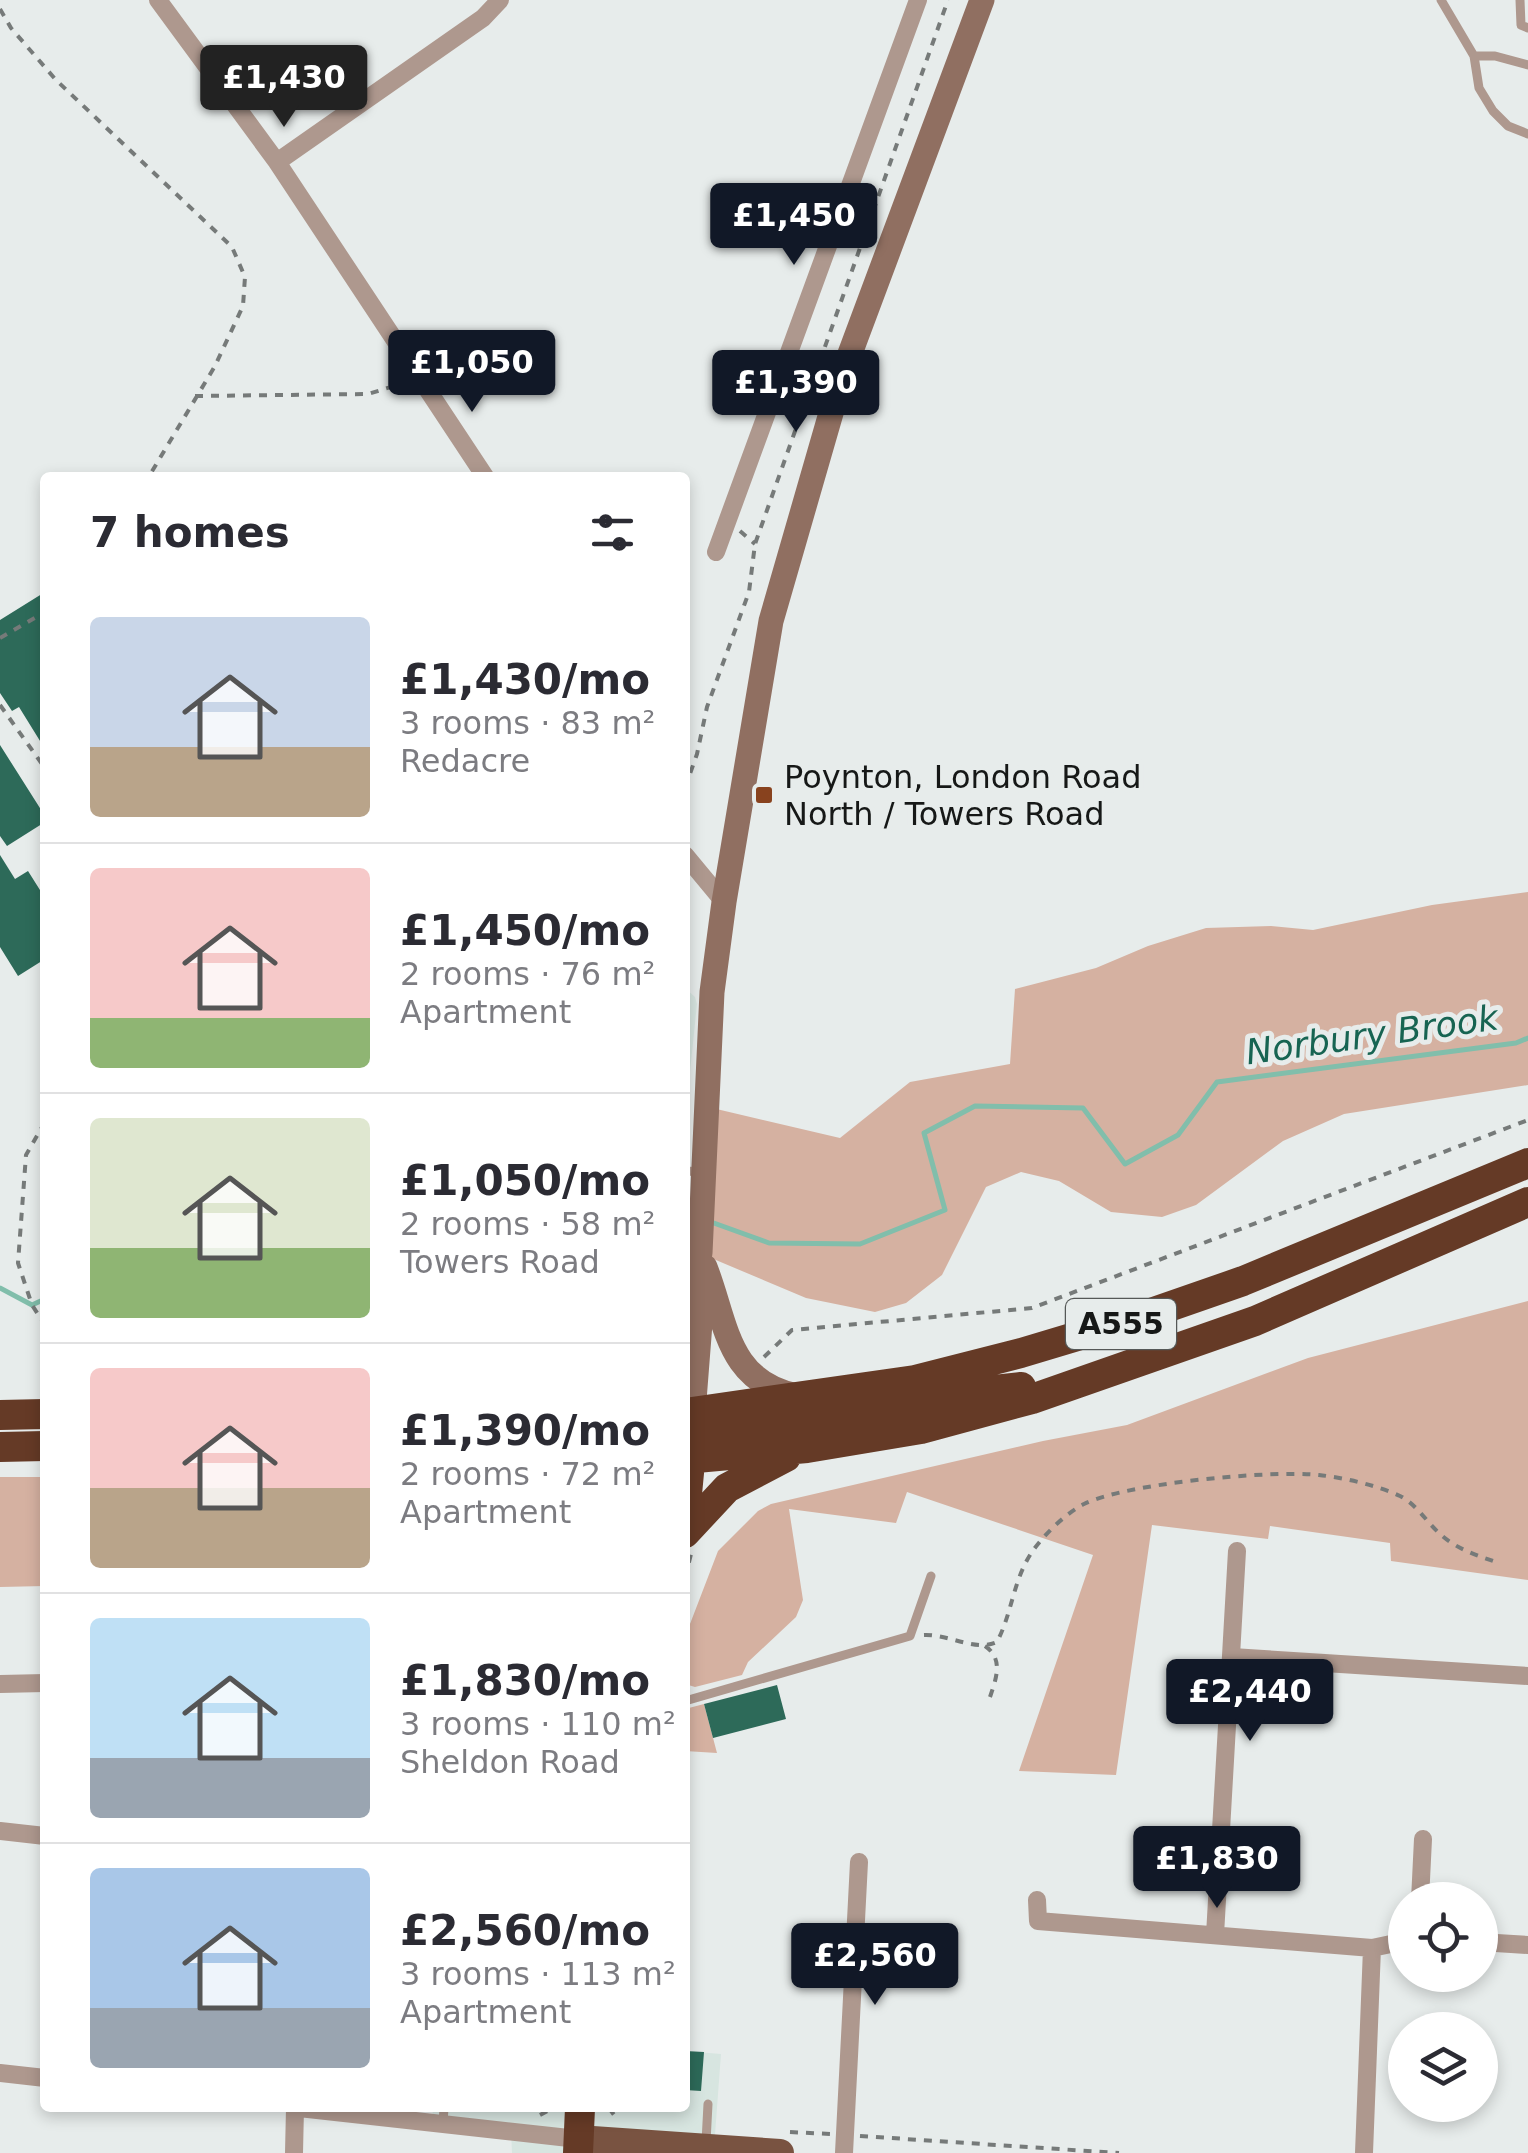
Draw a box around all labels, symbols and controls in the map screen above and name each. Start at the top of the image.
pin: £1,430 [203,45,365,130]
text: £1,430 [222,58,346,96]
pin: £1,450 [713,183,875,268]
text: £1,450 [732,196,856,234]
pin: £1,050 [391,330,553,415]
text: £1,050 [410,343,534,381]
pin: £1,390 [715,350,877,435]
text: £1,390 [734,363,858,401]
icon: filters [585,505,640,560]
text: 7 homes [90,508,290,557]
text: £1,430/mo [400,655,650,704]
icon: home [170,657,290,777]
text: 3 rooms · 83 m² [400,704,655,742]
text: Redacre [400,742,530,780]
place label: Poynton, London Road North / Towers Road [784,758,1141,833]
marker: Poynton, London Road North / Towers Road [753,784,775,806]
text: £1,450/mo [400,906,650,955]
icon: home [170,908,290,1028]
text: 2 rooms · 76 m² [400,955,655,993]
text: Apartment [400,993,571,1031]
water label: Norbury Brook [1243,997,1502,1072]
text: £1,050/mo [400,1156,650,1205]
icon: home [170,1158,290,1278]
text: 2 rooms · 58 m² [400,1205,655,1243]
text: Towers Road [400,1243,600,1281]
road number: A555 [1066,1299,1176,1349]
text: £1,390/mo [400,1406,650,1455]
icon: home [170,1408,290,1528]
text: 2 rooms · 72 m² [400,1455,655,1493]
text: Apartment [400,1493,571,1531]
text: £1,830/mo [400,1656,650,1705]
icon: home [170,1658,290,1778]
pin: £2,440 [1169,1659,1331,1744]
text: £2,440 [1188,1672,1312,1710]
text: 3 rooms · 110 m² [400,1705,676,1743]
text: Sheldon Road [400,1743,620,1781]
pin: £1,830 [1136,1826,1298,1911]
text: £1,830 [1155,1839,1279,1877]
map controls [1388,1882,1498,2122]
button: locate [1388,1882,1498,1992]
text: £2,560/mo [400,1906,650,1955]
icon: home [170,1908,290,2028]
pin: £2,560 [794,1923,956,2008]
text: £2,560 [813,1936,937,1974]
text: 3 rooms · 113 m² [400,1955,676,1993]
text: Apartment [400,1993,571,2031]
button: layers [1388,2012,1498,2122]

